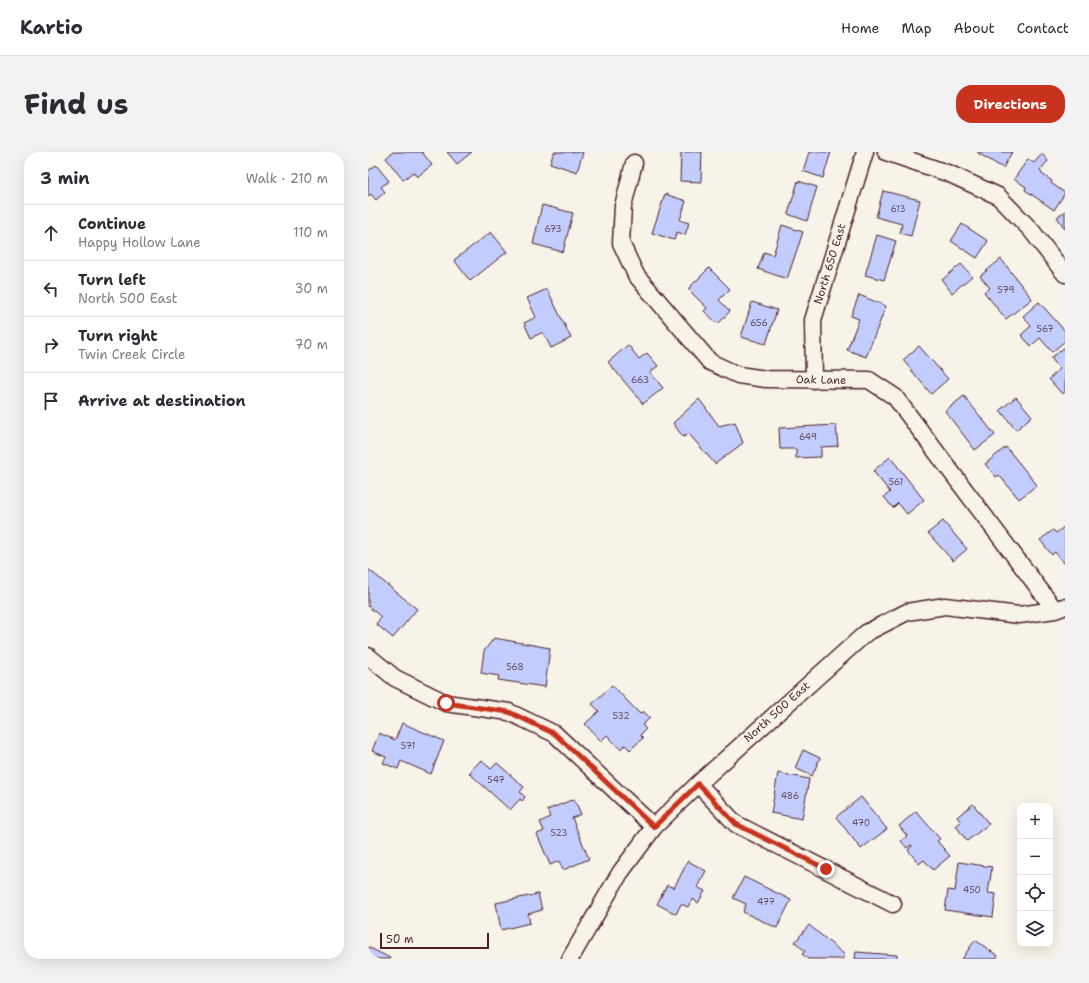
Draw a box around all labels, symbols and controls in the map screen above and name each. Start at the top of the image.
text: Kartio [20,15,83,40]
text: Home [841,19,880,37]
text: Map [902,19,932,37]
text: About [954,19,995,37]
text: Contact [1017,19,1069,37]
text: Find us [24,85,129,123]
button: Directions [956,85,1065,123]
text: 3 min [40,167,90,189]
text: Walk · 210 m [246,170,328,187]
house number: 613 [890,203,906,215]
text: Continue [78,214,146,234]
icon: ahead [40,222,62,244]
street label: North 650 East [811,222,849,306]
house number: 673 [544,223,562,235]
text: 110 m [293,224,328,241]
text: Happy Hollow Lane [78,234,201,251]
text: Turn left [78,270,146,290]
icon: left [40,278,62,300]
text: 30 m [294,280,328,297]
house number: 579 [997,284,1015,296]
text: North 500 East [78,290,177,307]
house number: 656 [750,317,768,329]
house number: 567 [1037,323,1053,335]
text: Turn right [78,326,158,346]
icon: right [40,334,62,356]
text: 70 m [294,336,328,353]
text: Twin Creek Circle [78,346,185,363]
street label: Oak Lane [796,372,846,388]
house number: 663 [631,374,649,386]
icon: arrive [40,390,62,412]
text: Arrive at destination [78,391,246,411]
house number: 649 [799,431,817,443]
house number: 561 [889,476,903,488]
house number: 568 [506,661,524,673]
street label: North 500 East [741,678,813,746]
route start [437,694,455,712]
house number: 532 [612,710,630,722]
house number: 571 [401,740,415,752]
house number: 547 [487,774,505,786]
house number: 486 [781,790,799,802]
map controls [1017,803,1053,947]
button: + [1017,803,1053,839]
house number: 470 [852,817,870,829]
house number: 523 [550,827,568,839]
button: − [1017,839,1053,875]
route end [817,860,835,878]
button: locate [1017,875,1053,911]
house number: 450 [963,884,981,896]
house number: 477 [757,896,775,908]
button: layers [1017,911,1053,947]
scale bar [380,931,489,950]
text: 50 m [386,932,414,947]

